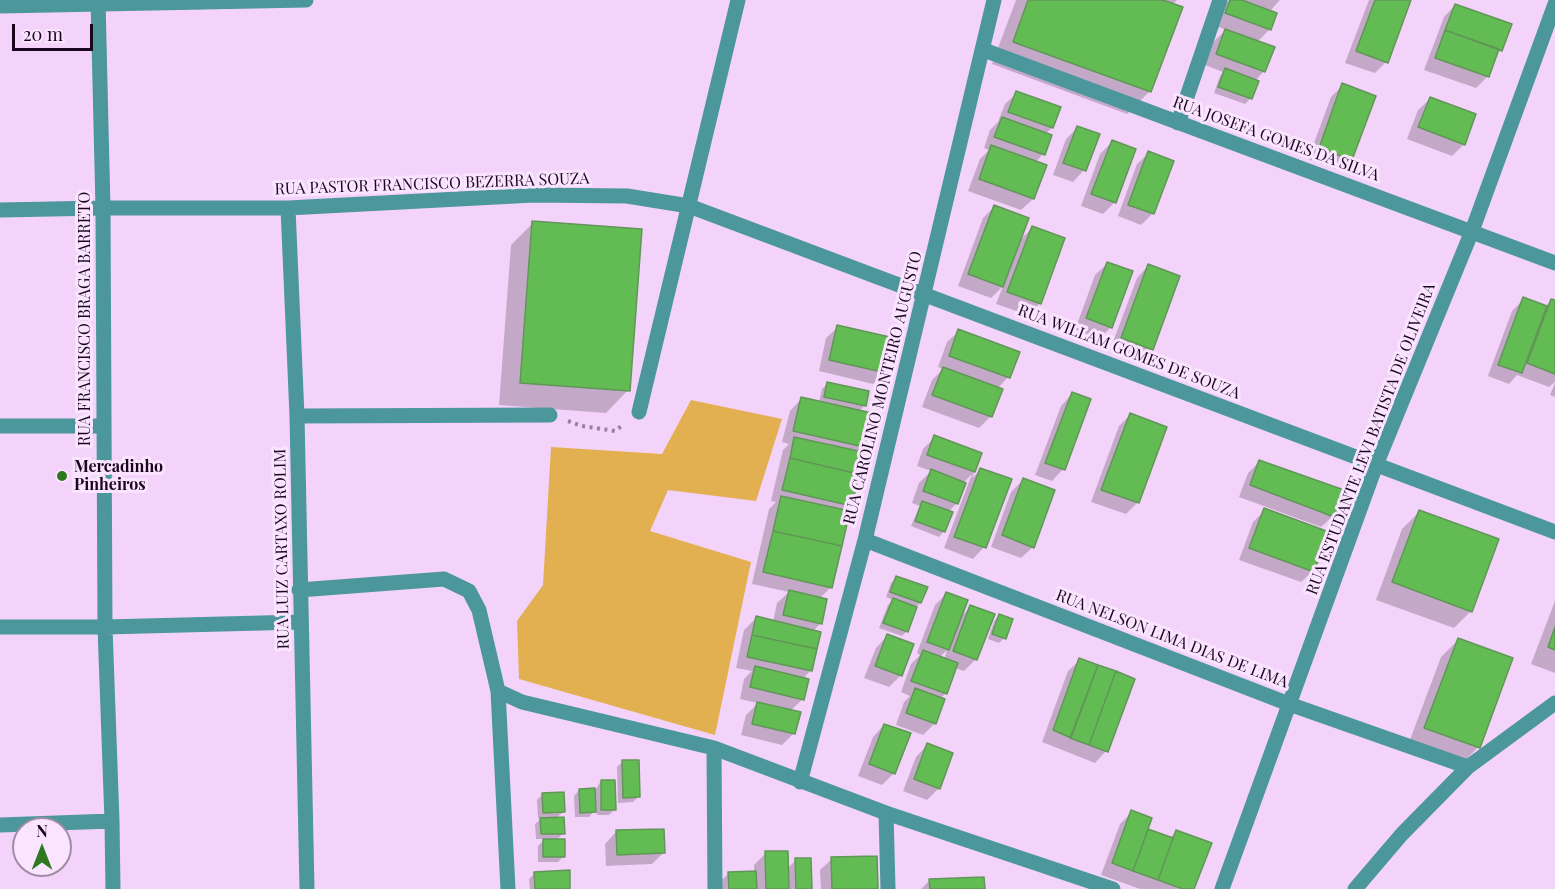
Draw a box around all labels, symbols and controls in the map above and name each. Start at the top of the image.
scale bar [15,12,96,50]
text: 20 m [23,22,63,46]
street label: RUA JOSEFA GOMES DA SILVA [1170,93,1382,185]
street label: RUA PASTOR FRANCISCO BEZERRA SOUZA [274,169,590,199]
street label: RUA FRANCISCO BRAGA BARRETO [75,192,95,446]
street label: RUA CAROLINO MONTEIRO AUGUSTO [840,249,926,527]
street label: RUA ESTUDANTE LEVI BATISTA DE OLIVEIRA [1302,280,1440,598]
street label: RUA WILLAM GOMES DE SOUZA [1015,301,1243,403]
street label: RUA LUIZ CARTAXO ROLIM [271,448,293,650]
place label: Mercadinho Pinheiros [74,457,163,495]
marker: Mercadinho Pinheiros [55,469,69,483]
street label: RUA NELSON LIMA DIAS DE LIMA [1053,586,1291,692]
north arrow [12,817,72,877]
text: N [36,820,48,841]

